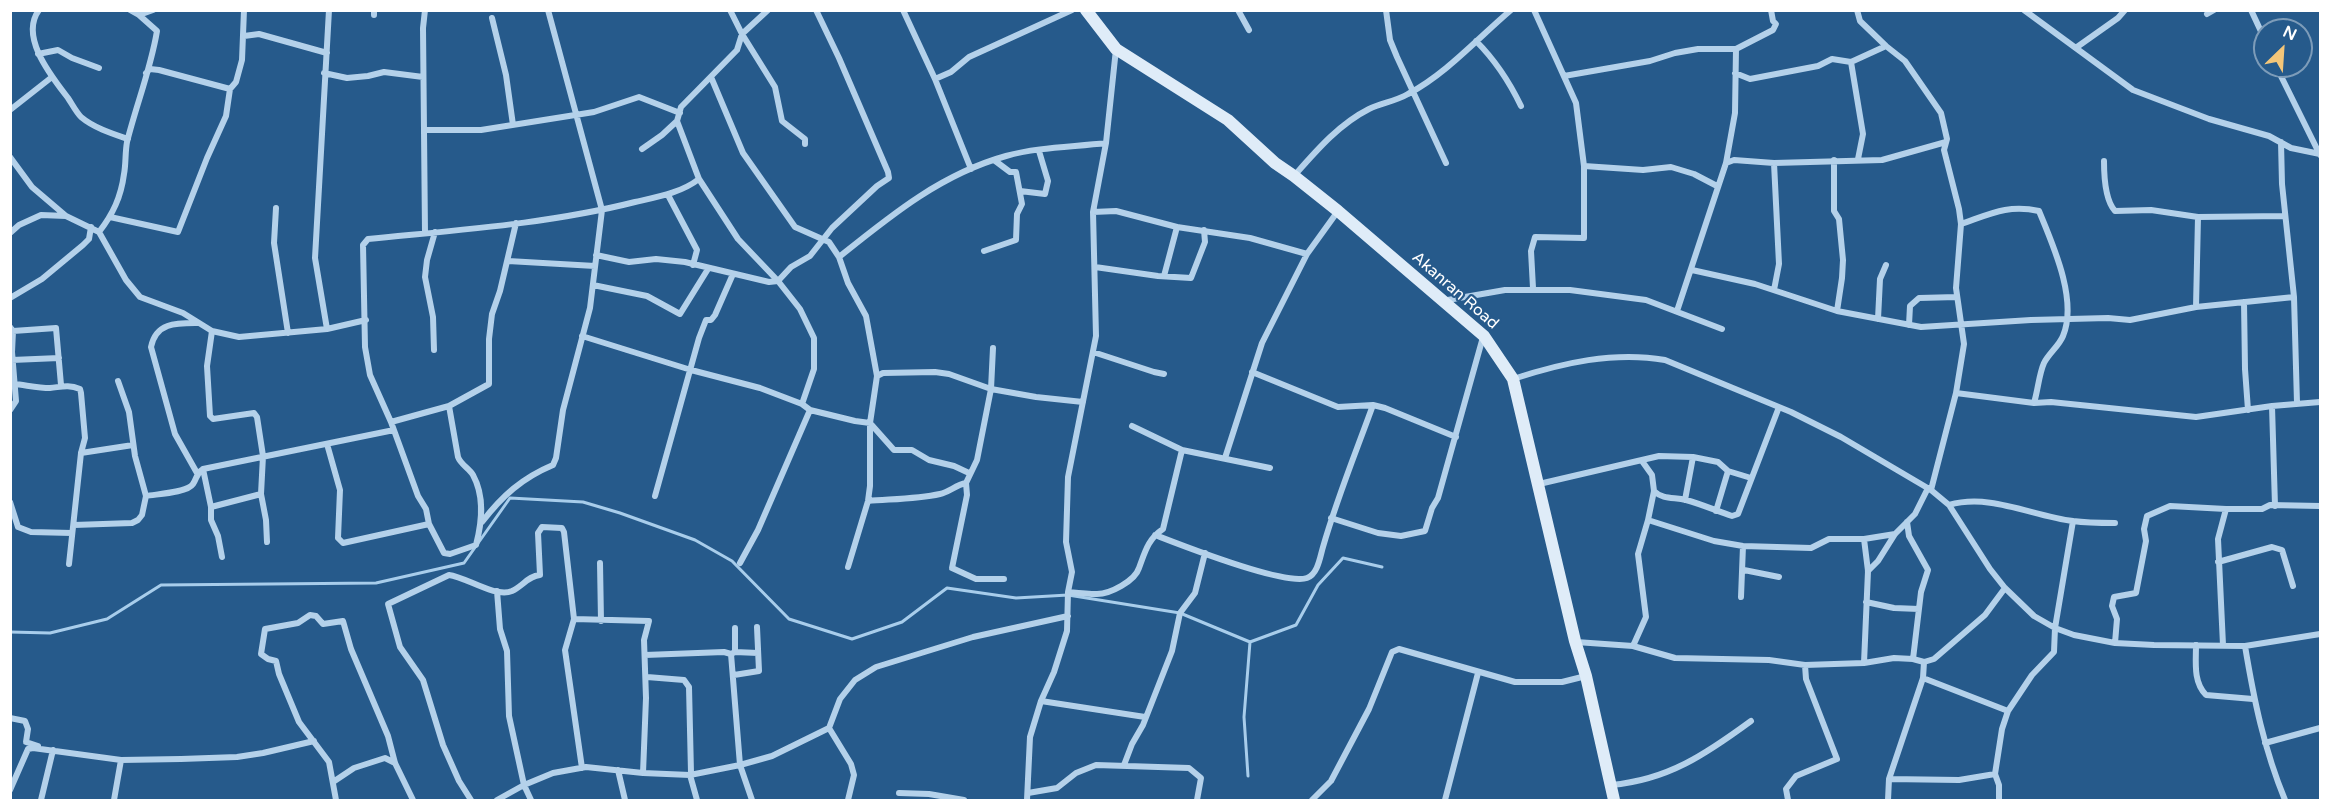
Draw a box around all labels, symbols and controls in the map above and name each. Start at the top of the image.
north arrow [2253,18,2313,78]
text: N [2280,22,2300,45]
street label: Akanran Road [1408,248,1502,334]

